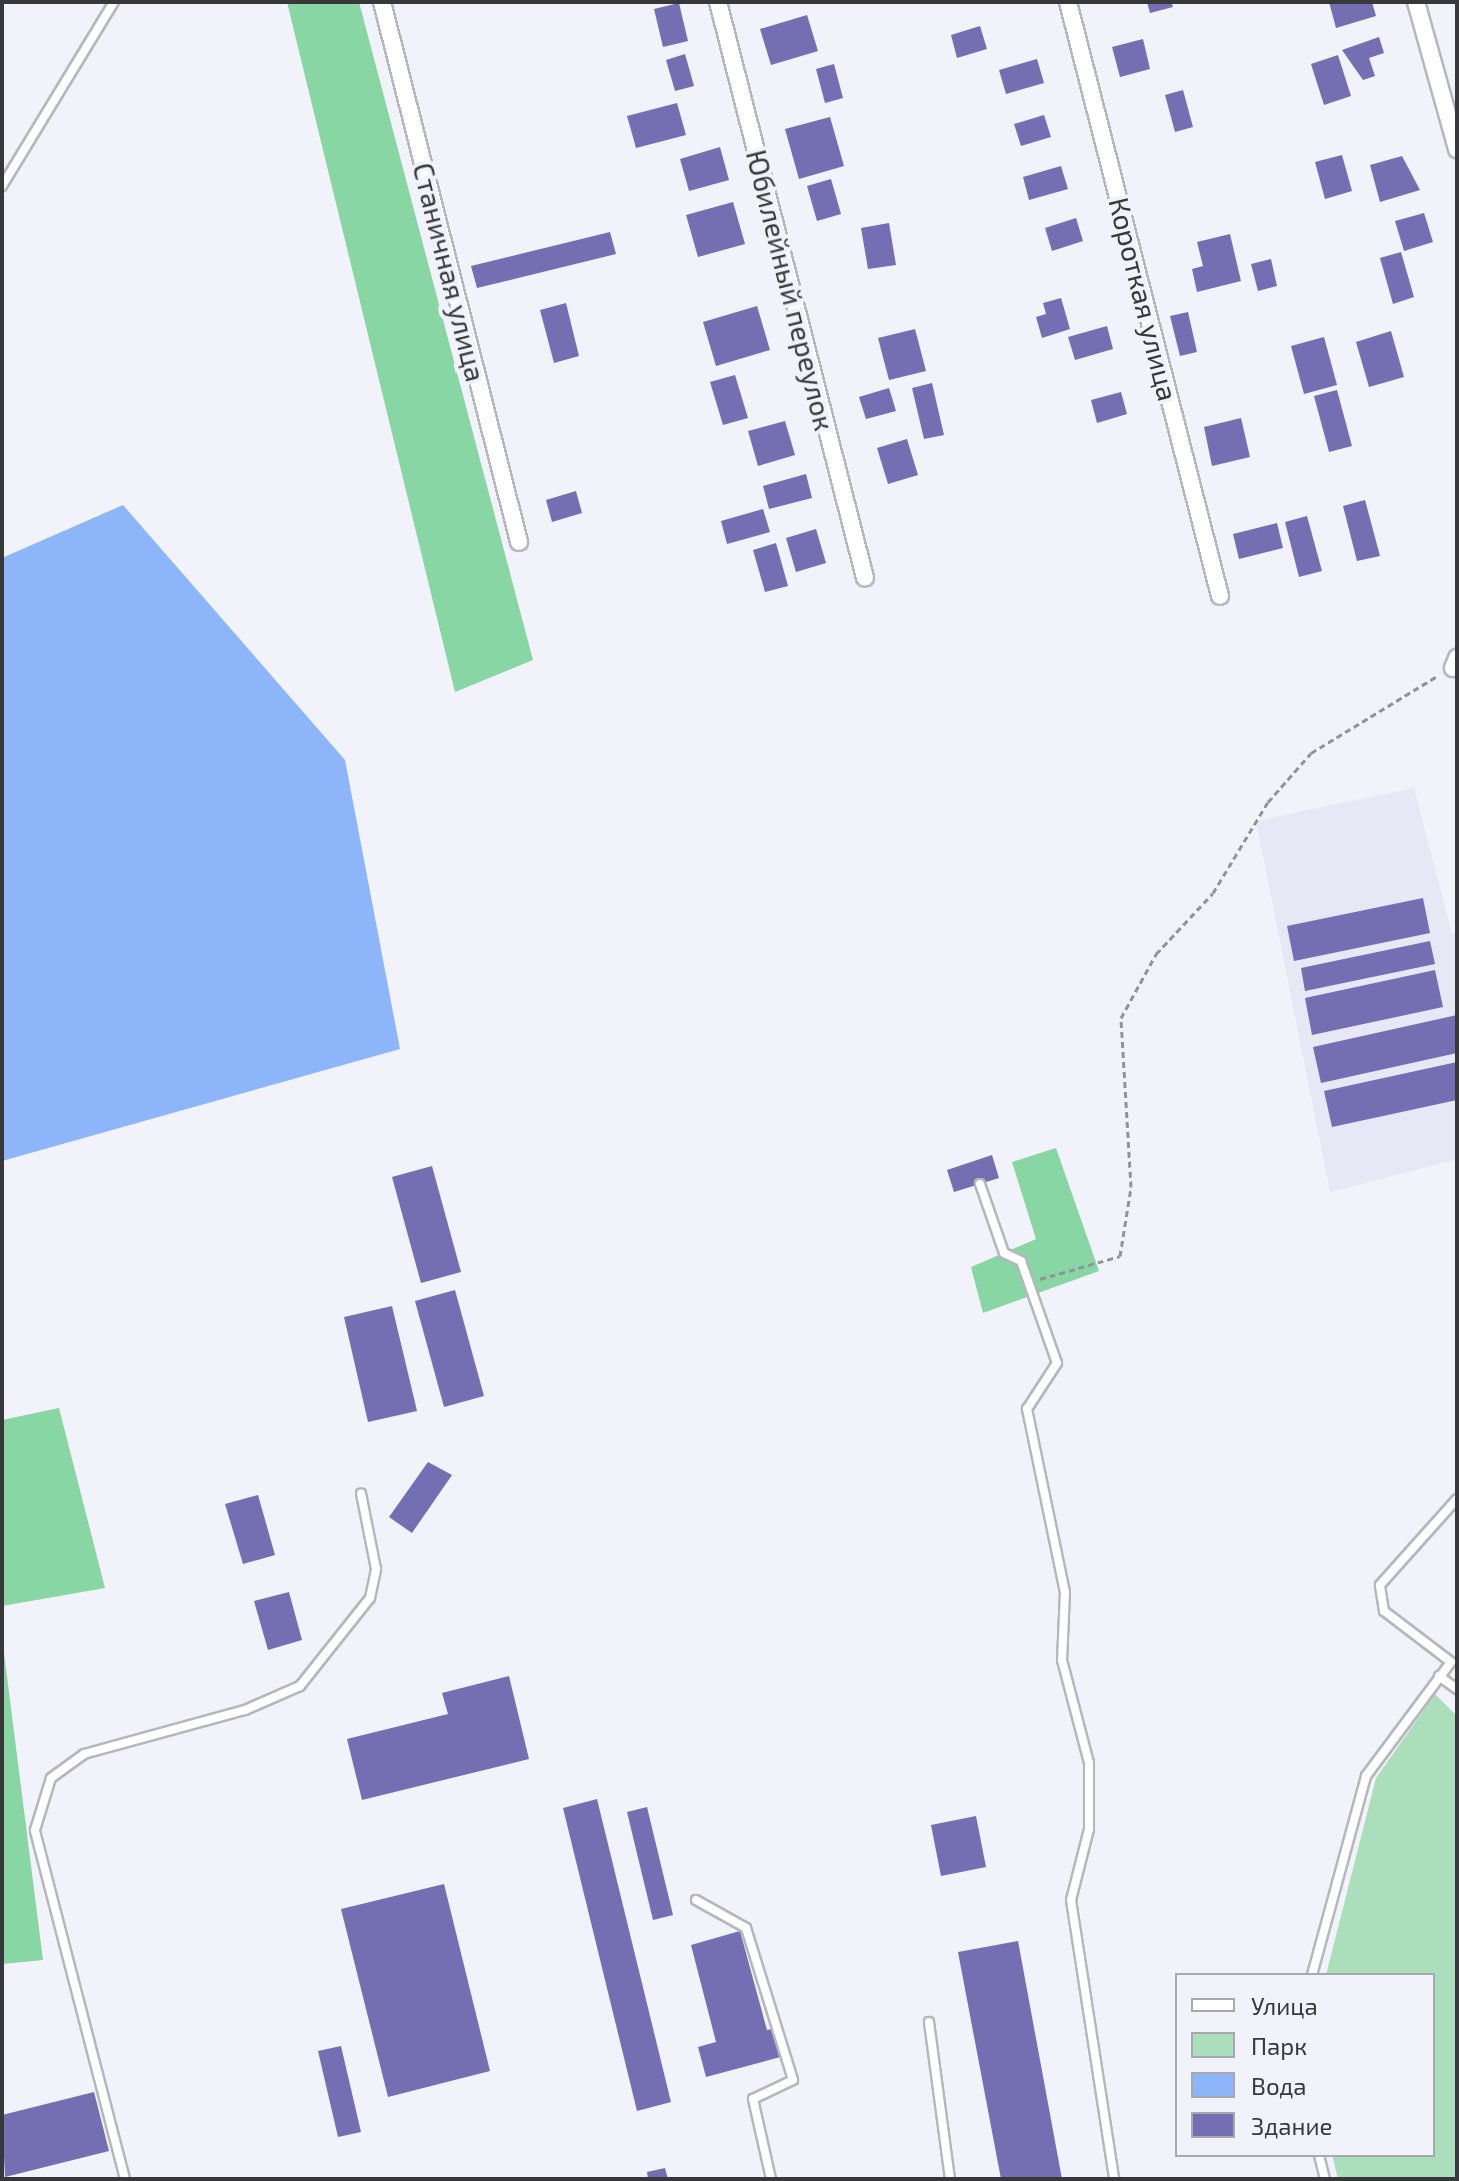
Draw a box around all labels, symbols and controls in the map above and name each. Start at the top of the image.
street label: Юбилейный переулок [740,146,842,434]
street label: Станичная улица [407,159,493,385]
street label: Короткая улица [1102,194,1186,404]
legend [1175,1973,1435,2157]
text: Улица [1251,1991,1318,2020]
text: Парк [1251,2031,1307,2060]
text: Вода [1251,2071,1307,2100]
text: Здание [1251,2111,1333,2140]

